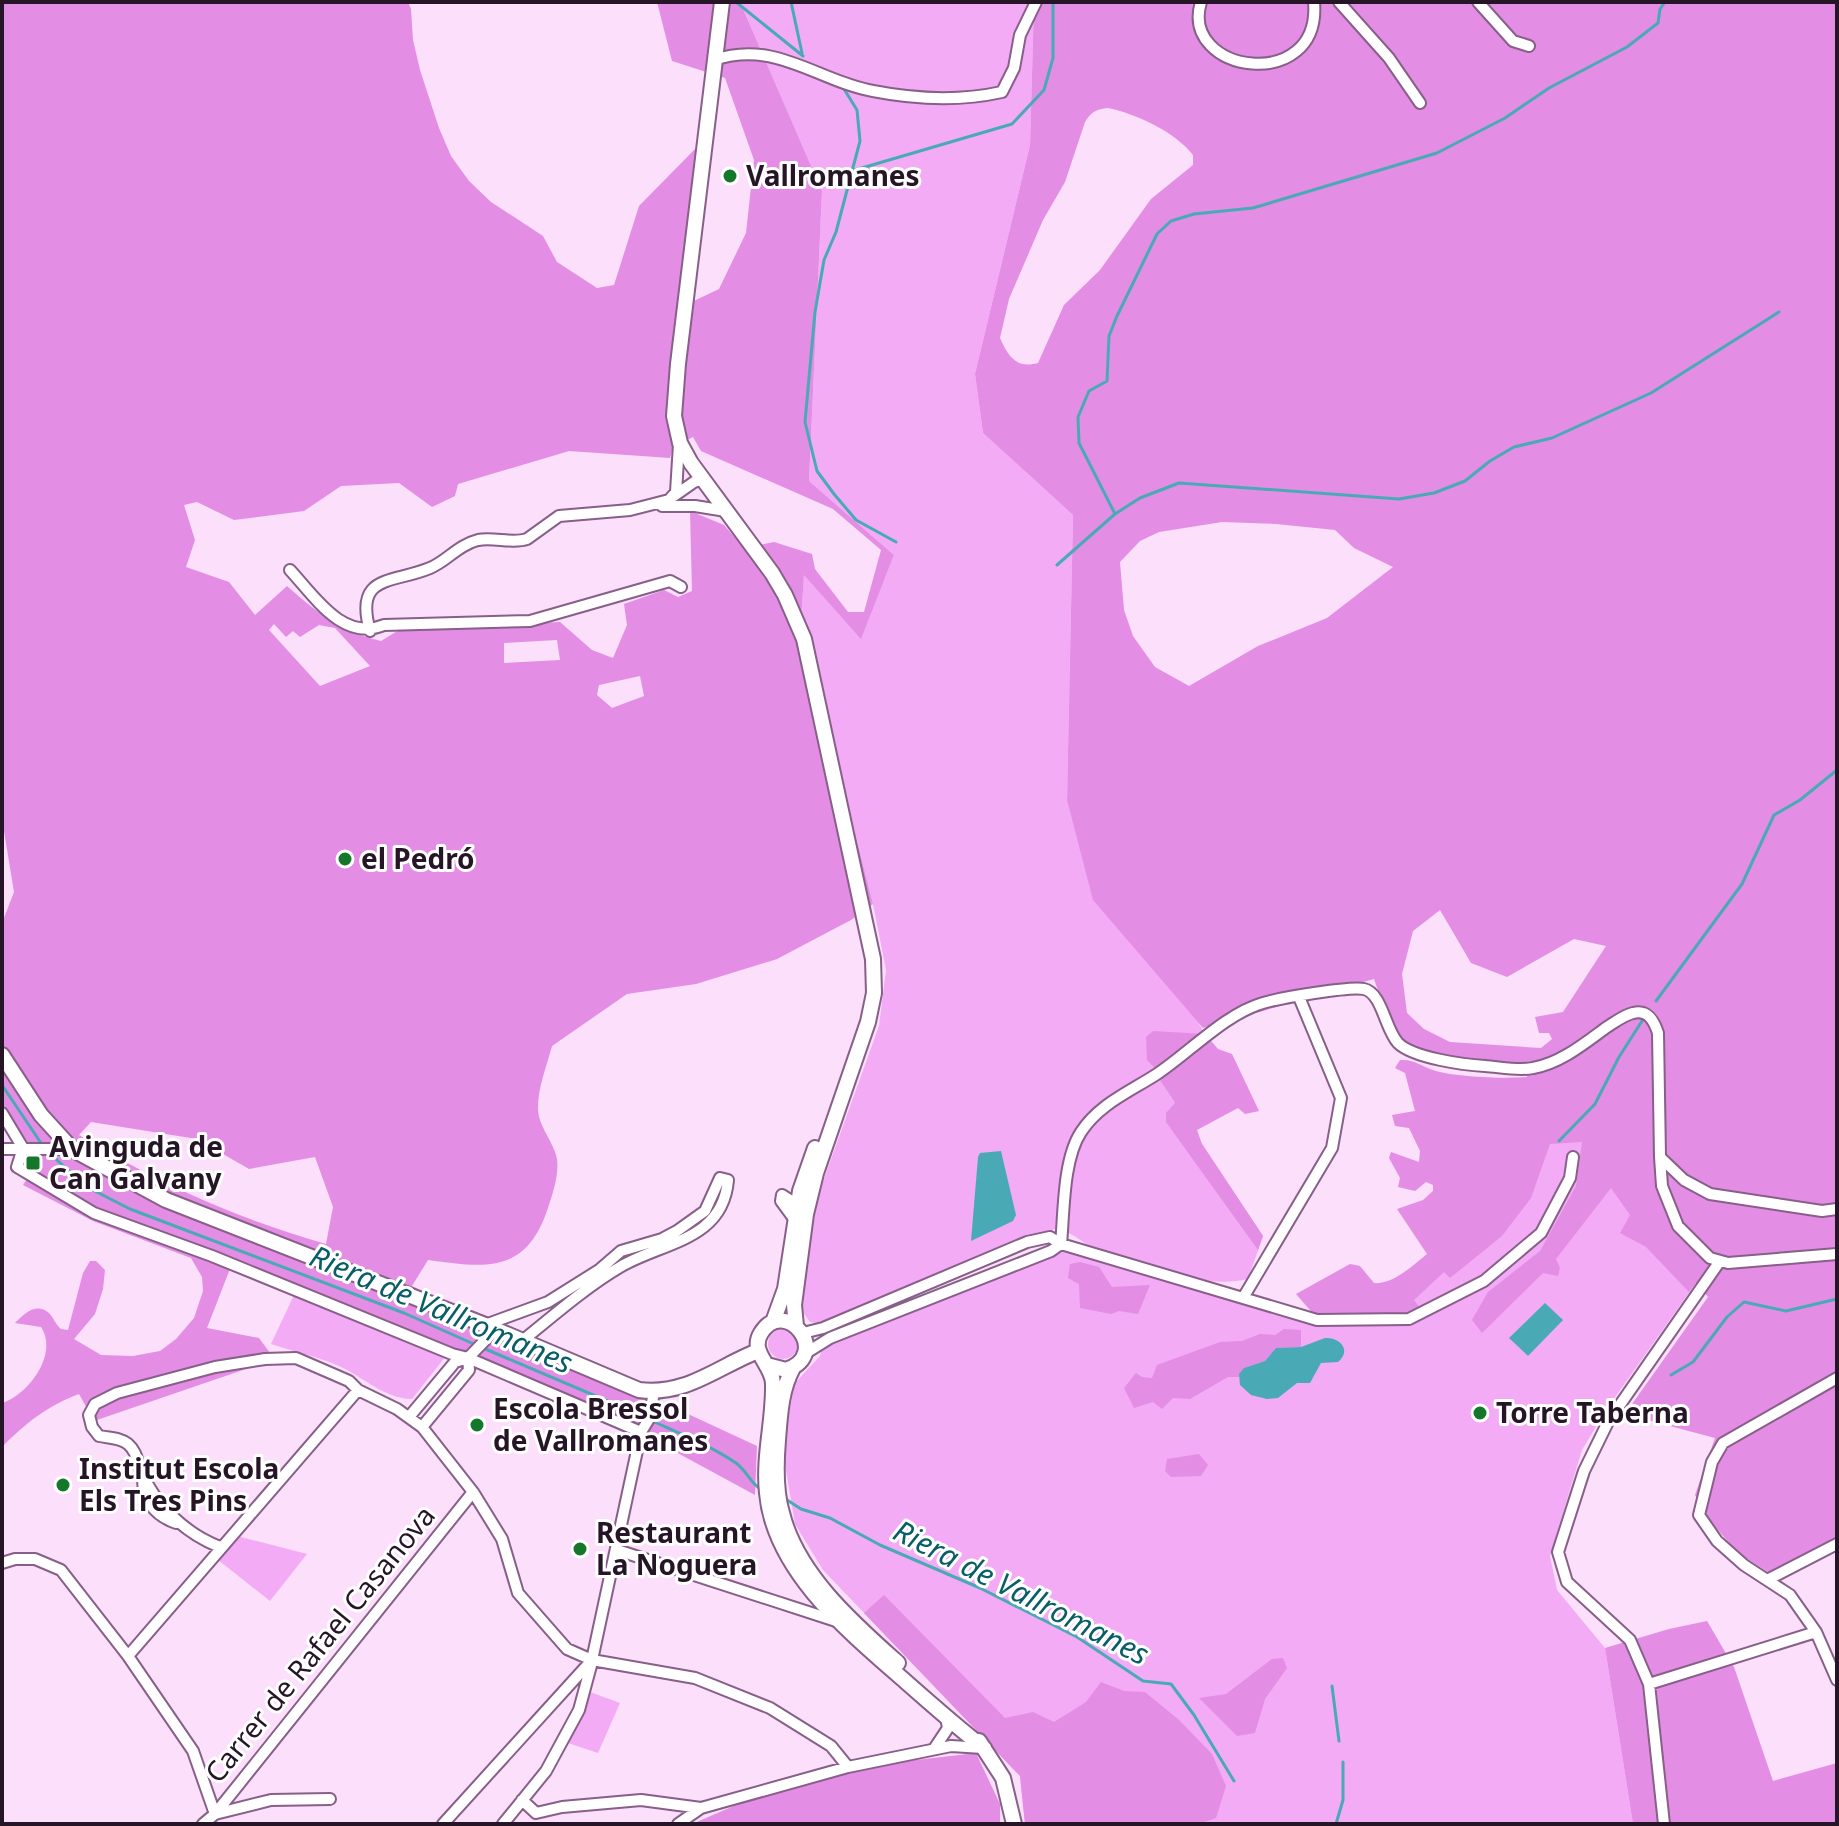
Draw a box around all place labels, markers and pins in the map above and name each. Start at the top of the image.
place label: Vallromanes [746,156,920,194]
marker: Vallromanes [721,167,739,185]
place label: el Pedró [361,839,475,877]
marker: el Pedró [336,850,354,868]
place label: Avinguda de Can Galvany [49,1127,223,1197]
marker: Avinguda de Can Galvany [24,1154,42,1172]
place label: Escola Bressol de Vallromanes [493,1389,708,1459]
place label: Torre Taberna [1496,1393,1689,1431]
marker: Torre Taberna [1471,1404,1489,1422]
marker: Escola Bressol de Vallromanes [468,1416,486,1434]
place label: Institut Escola Els Tres Pins [79,1449,279,1519]
marker: Institut Escola Els Tres Pins [54,1476,72,1494]
place label: Restaurant La Noguera [596,1513,757,1583]
marker: Restaurant La Noguera [571,1540,589,1558]

